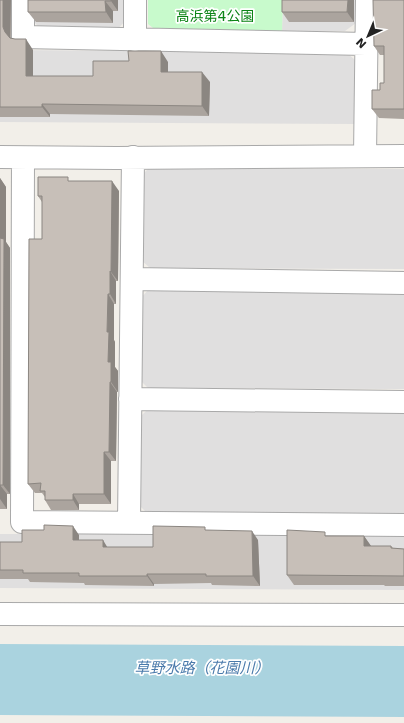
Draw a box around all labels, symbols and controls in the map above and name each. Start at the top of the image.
park label: 高浜第4公園 [176,8,254,24]
north arrow [348,16,388,56]
text: N [354,35,369,51]
water label: 草野水路（花園川） [134,659,270,677]

